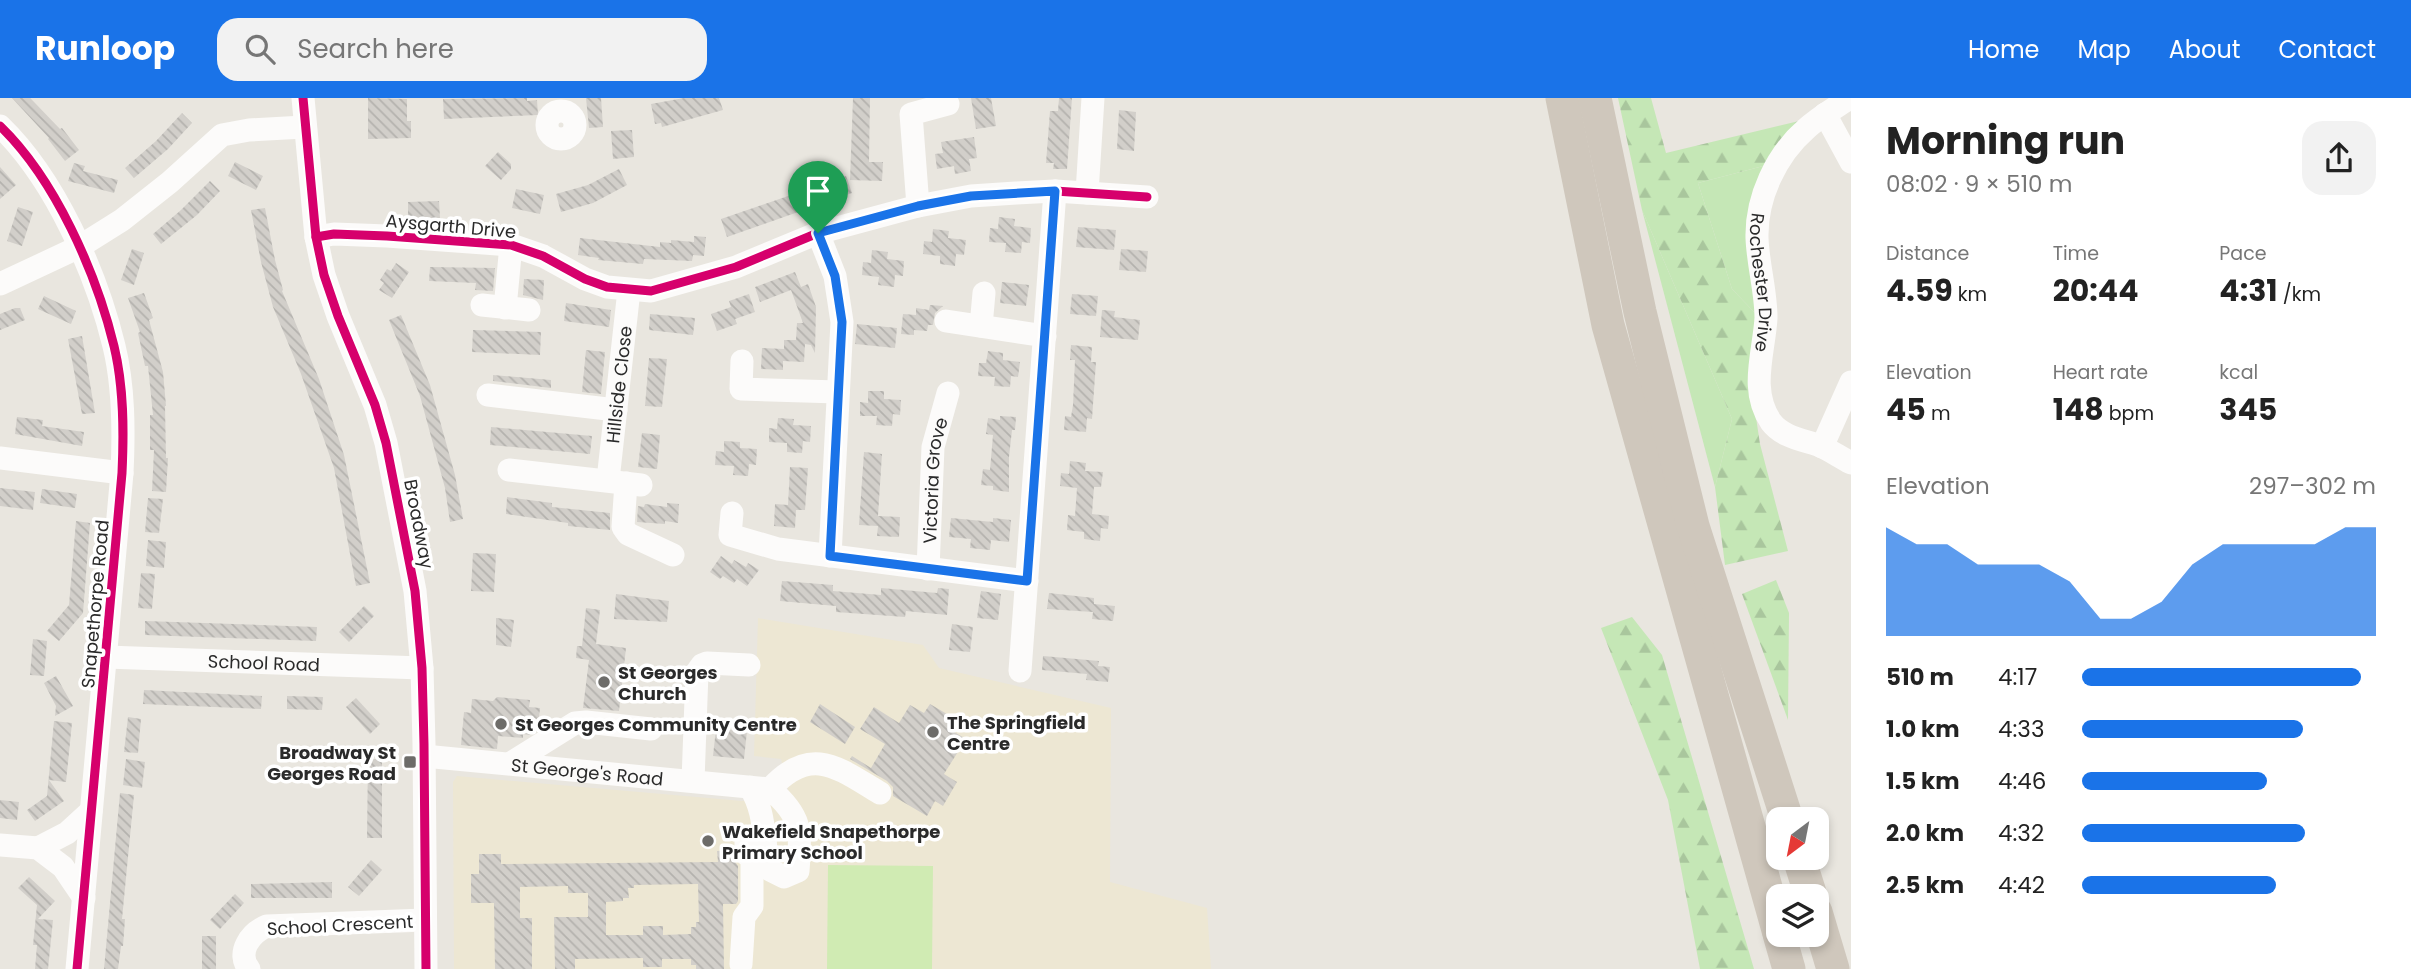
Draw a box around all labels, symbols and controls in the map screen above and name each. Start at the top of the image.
search box [217,18,707,81]
text: Runloop [35,25,175,72]
icon: search [241,30,279,68]
text: Search here [297,31,454,67]
text: Home [1968,33,2040,66]
text: Map [2078,33,2131,66]
text: About [2169,33,2240,66]
text: Contact [2278,33,2376,66]
text: Morning run [1886,114,2125,167]
button: share [2302,121,2376,195]
pin [788,161,848,233]
text: 08:02 · 9 × 510 m [1886,168,2072,200]
icon: arrive [799,172,837,210]
street label: Aysgarth Drive [385,208,517,244]
street label: Rochester Drive [1744,211,1779,354]
text: Distance [1886,240,1969,267]
text: Time [2053,240,2099,267]
text: Pace [2219,240,2267,267]
text: 4.59 [1886,269,1953,312]
text: 20:44 [2053,269,2139,312]
text: 4:31 [2219,269,2278,312]
text: km [1953,281,1987,308]
text: /km [2278,281,2321,308]
street label: Hillside Close [600,324,637,445]
text: Elevation [1886,359,1972,386]
text: Heart rate [2053,359,2148,386]
text: kcal [2219,359,2258,386]
text: 45 [1886,388,1926,431]
text: 148 [2053,388,2104,431]
text: 345 [2219,388,2277,431]
text: m [1926,400,1950,427]
text: bpm [2104,400,2154,427]
street label: Victoria Grove [917,414,953,544]
text: Elevation [1886,470,1990,502]
text: 297–302 m [2249,470,2376,502]
street label: Broadway [398,477,440,571]
street label: Snapethorpe Road [75,519,115,689]
street label: School Road [207,648,320,677]
place label: St Georges Church [618,660,718,706]
text: 510 m [1886,661,1954,693]
text: 4:17 [1998,661,2037,693]
marker: St Georges Church [596,674,612,690]
place label: The Springfield Centre [947,710,1086,756]
place label: St Georges Community Centre [515,712,797,737]
text: 1.0 km [1886,713,1960,745]
text: 4:33 [1998,713,2044,745]
marker: St Georges Community Centre [493,716,509,732]
marker: The Springfield Centre [925,724,941,740]
place label: Broadway St Georges Road [267,740,396,786]
street label: St George's Road [510,752,664,791]
marker: Broadway St Georges Road [402,754,418,770]
text: 1.5 km [1886,765,1960,797]
text: 4:46 [1998,765,2046,797]
north arrow [1766,807,1829,870]
map controls [1766,807,1829,947]
text: 2.0 km [1886,817,1964,849]
text: 4:32 [1998,817,2044,849]
place label: Wakefield Snapethorpe Primary School [722,819,940,865]
marker: Wakefield Snapethorpe Primary School [700,833,716,849]
text: 2.5 km [1886,869,1964,901]
text: 4:42 [1998,869,2045,901]
button: layers [1766,884,1829,947]
street label: School Crescent [266,909,414,941]

